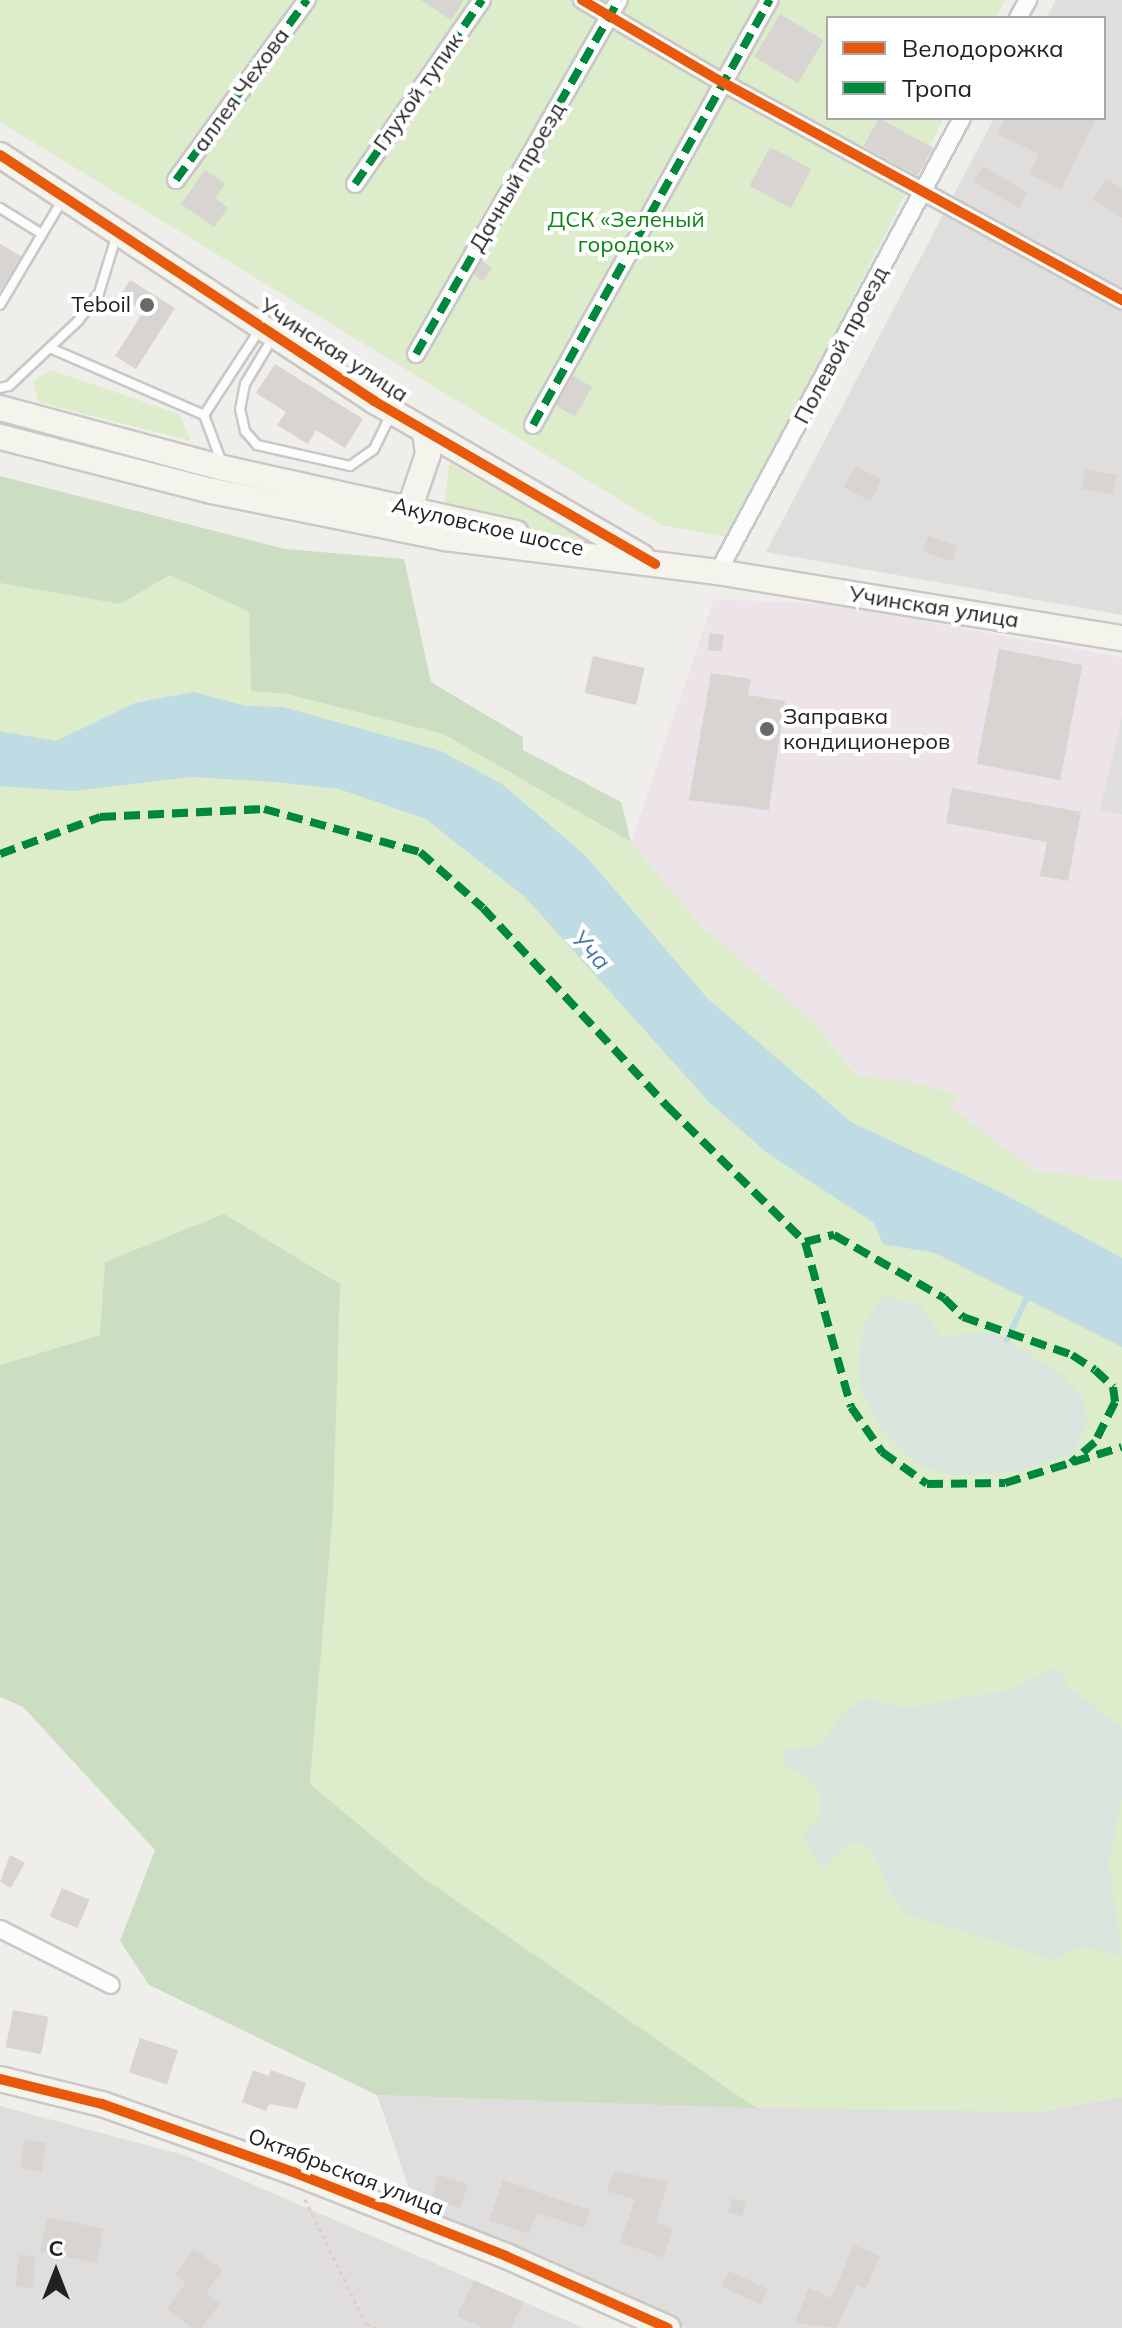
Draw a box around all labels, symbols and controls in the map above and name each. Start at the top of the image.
legend [826,16,1106,120]
street label: аллея Чехова [187,23,295,157]
street label: Глухой тупик [368,28,468,156]
text: Велодорожка [902,33,1064,63]
text: Тропа [902,73,972,103]
street label: Дачный проезд [464,98,570,256]
park label: ДСК «Зеленый городок» [548,206,704,258]
street label: Полевой проезд [788,262,894,428]
place label: Teboil [71,292,131,318]
street label: Учинская улица [255,292,413,408]
marker: Teboil [138,296,156,314]
street label: Акуловское шоссе [390,492,586,562]
street label: Учинская улица [847,581,1021,633]
place label: Заправка кондиционеров [783,703,950,754]
marker: Заправка кондиционеров [758,720,776,738]
water label: Уча [565,924,617,976]
street label: Октябрьская улица [244,2122,448,2222]
north arrow [16,2232,96,2312]
text: С [48,2234,64,2262]

